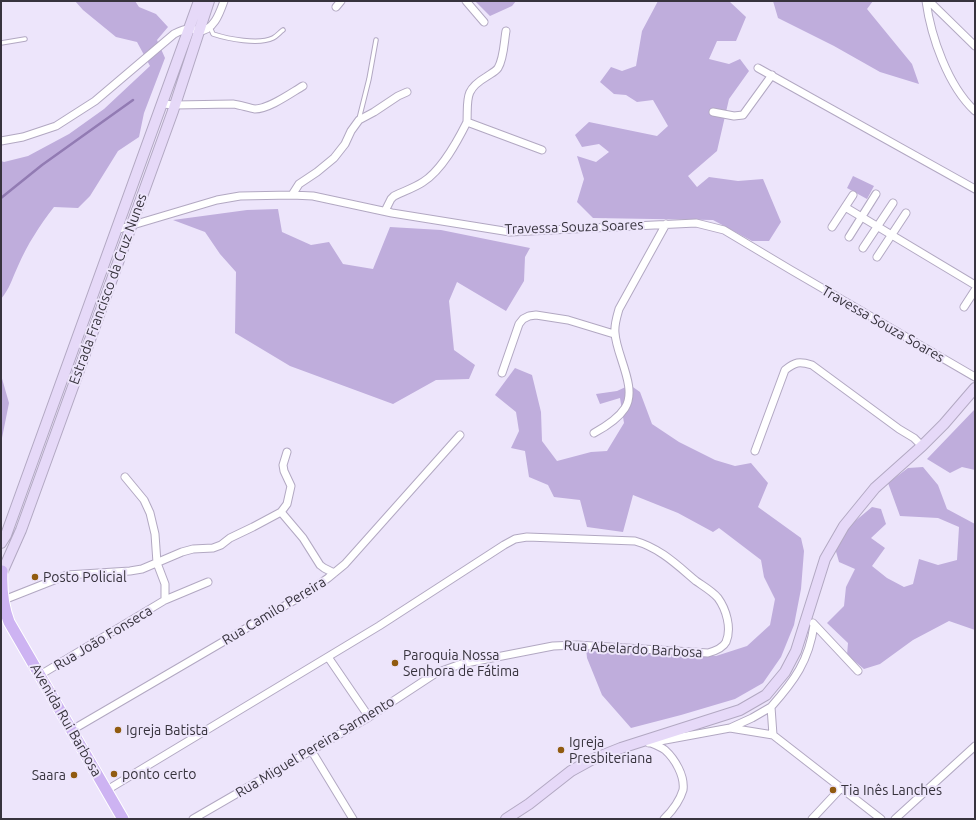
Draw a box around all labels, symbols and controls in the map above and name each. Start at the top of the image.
street label: Estrada Francisco da Cruz Nunes [66,191,150,387]
street label: Travessa Souza Soares [504,216,644,238]
street label: Travessa Souza Soares [819,282,947,366]
place label: Posto Policial [43,569,127,585]
marker: Posto Policial [30,572,40,582]
street label: Rua Camilo Pereira [219,573,329,649]
street label: Rua João Fonseca [51,602,155,674]
street label: Rua Abelardo Barbosa [563,637,703,661]
place label: Paroquia Nossa Senhora de Fátima [403,647,519,680]
marker: Paroquia Nossa Senhora de Fátima [390,658,400,668]
street label: Avenida Rui Barbosa [27,660,105,780]
street label: Rua Miguel Pereira Sarmento [232,693,398,801]
place label: Igreja Batista [126,722,208,738]
marker: Igreja Batista [113,725,123,735]
place label: Igreja Presbiteriana [569,734,652,766]
marker: Igreja Presbiteriana [556,745,566,755]
place label: ponto certo [122,766,196,782]
place label: Saara [32,767,66,783]
marker: ponto certo [109,769,119,779]
marker: Saara [69,770,79,780]
place label: Tia Inês Lanches [841,782,942,798]
marker: Tia Inês Lanches [828,785,838,795]

